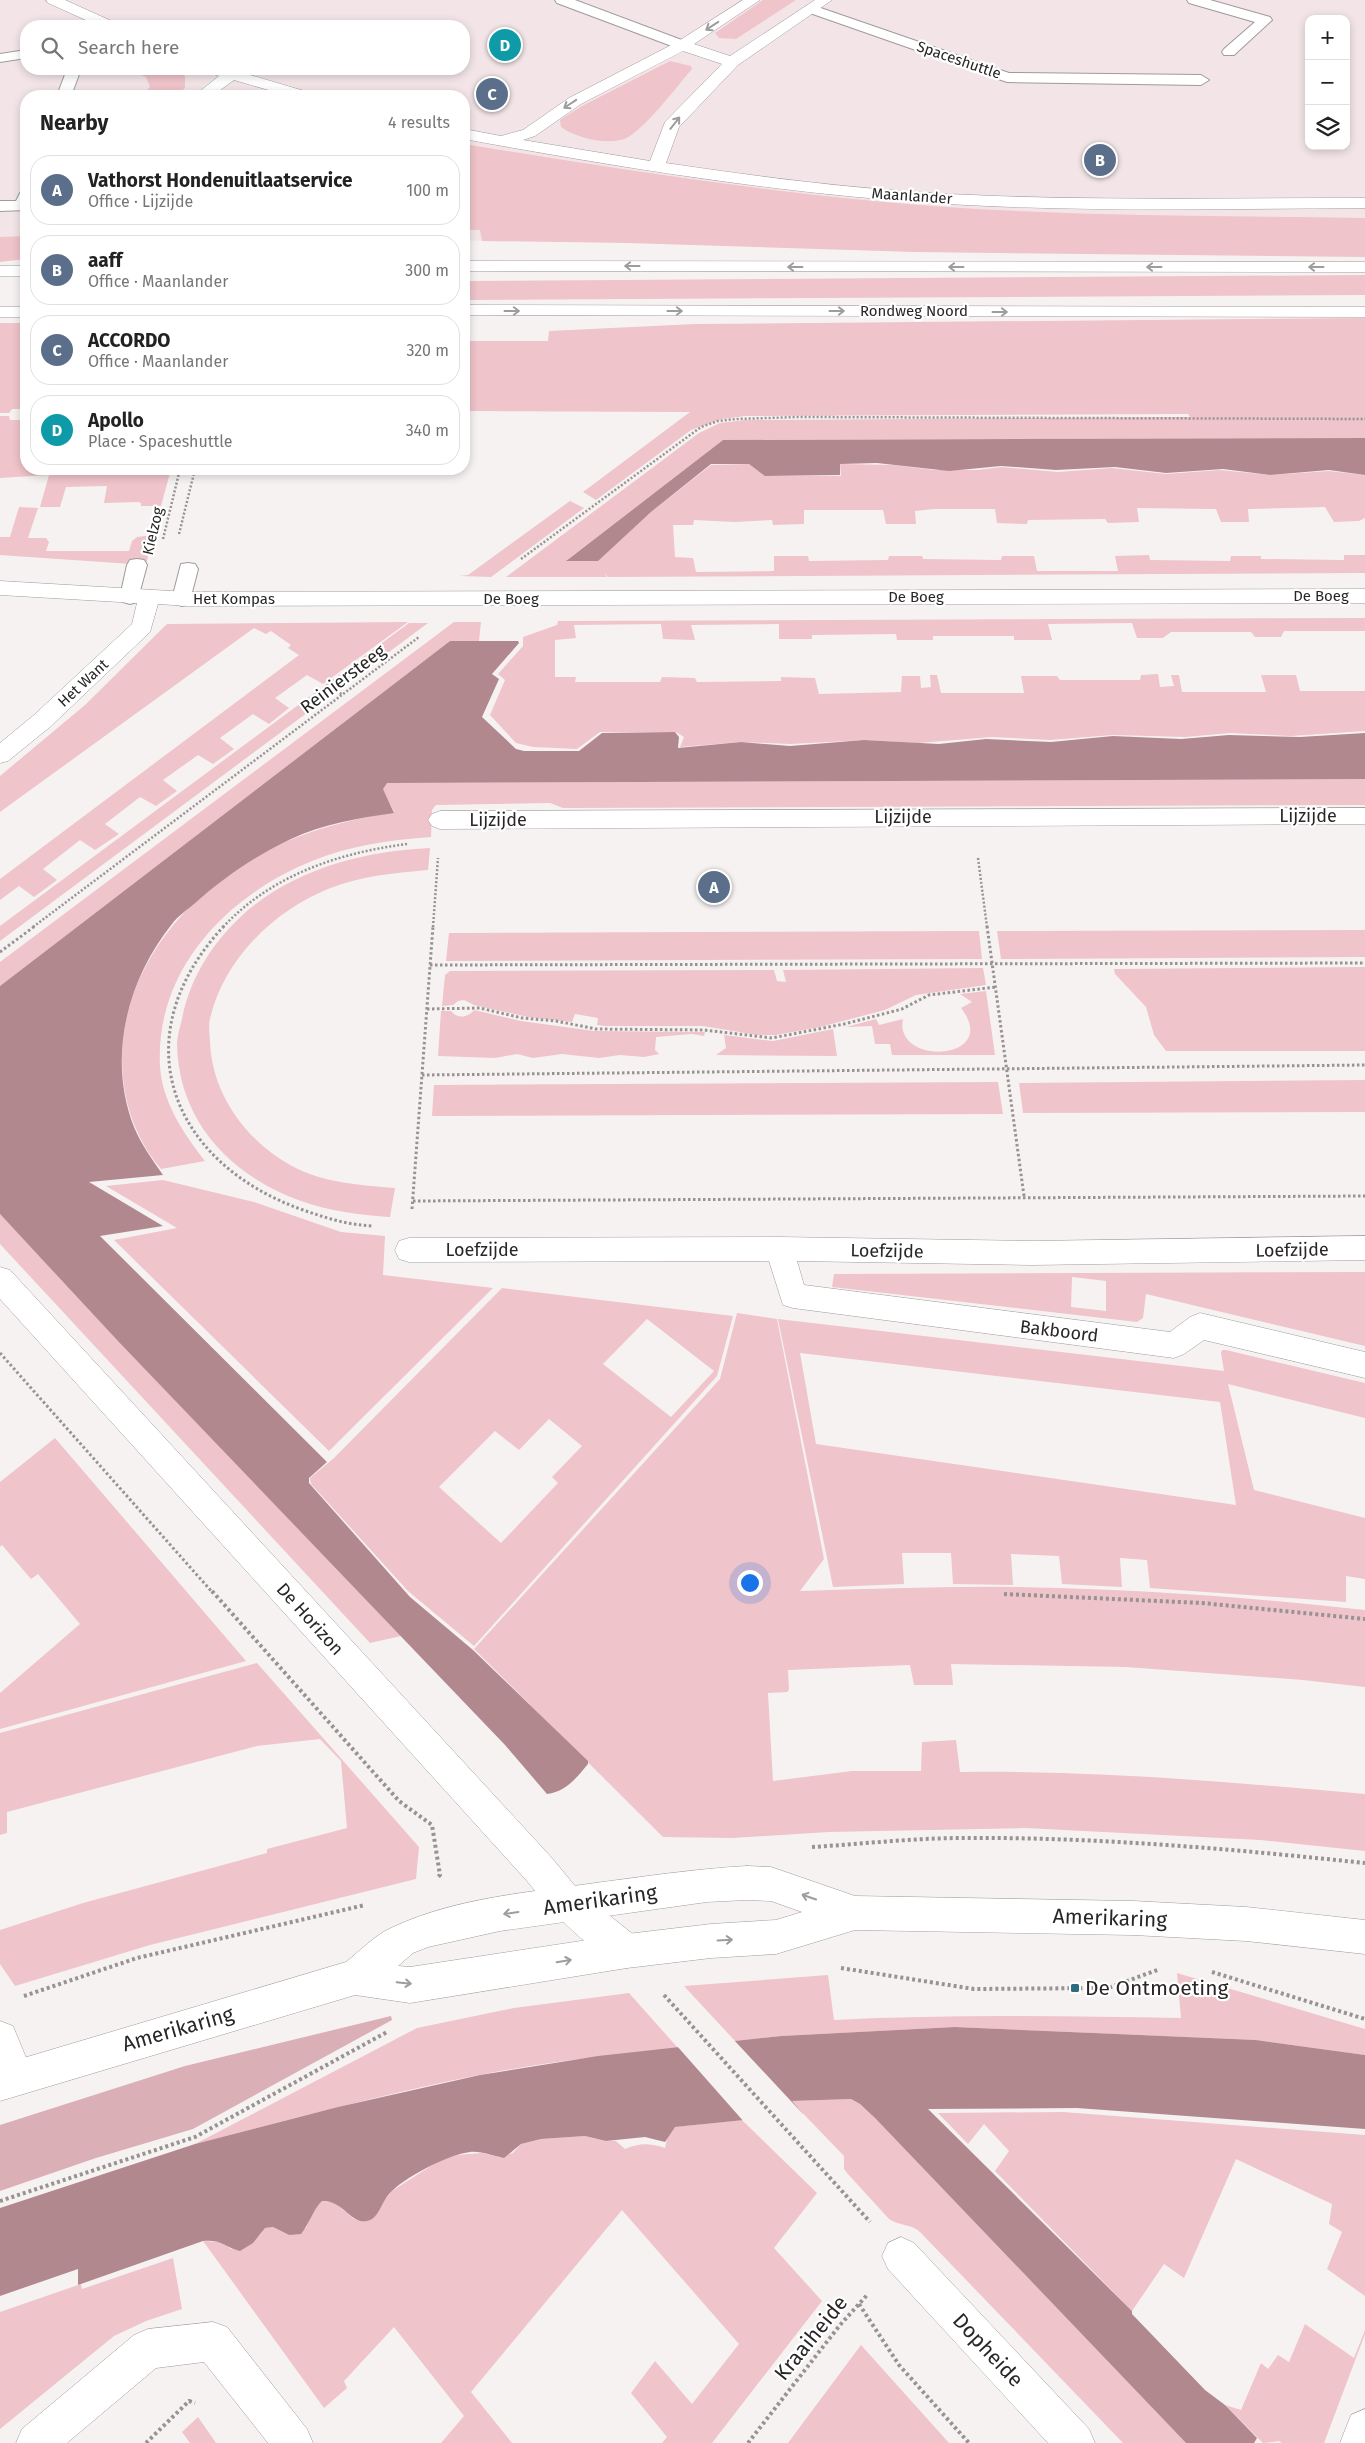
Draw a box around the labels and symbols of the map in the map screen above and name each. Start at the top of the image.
one-way arrow [706,22,720,32]
pin: D [489,26,521,64]
street label: Spaceshuttle [915,37,1003,83]
pin: C [476,75,508,113]
one-way arrow [563,99,577,109]
one-way arrow [670,116,680,130]
pin: B [1084,141,1116,179]
street label: Maanlander [871,184,953,208]
one-way arrow [624,261,640,271]
one-way arrow [787,262,803,272]
one-way arrow [949,262,965,272]
one-way arrow [1146,262,1162,272]
one-way arrow [1309,262,1325,272]
street label: Rondweg Noord [860,302,968,320]
one-way arrow [504,306,520,315]
one-way arrow [666,306,683,316]
one-way arrow [829,306,845,316]
one-way arrow [992,307,1008,317]
street label: Kielzog [139,505,167,557]
street label: De Boeg [1293,587,1349,605]
street label: De Boeg [888,588,944,606]
street label: Het Kompas [193,590,275,608]
street label: De Boeg [483,590,539,608]
street label: Reiniersteeg [296,639,391,718]
street label: Het Want [54,655,112,711]
street label: Lijzijde [1279,805,1337,827]
street label: Lijzijde [874,806,932,828]
street label: Lijzijde [469,809,527,831]
pin: A [698,868,730,906]
street label: Loefzijde [1255,1238,1329,1262]
street label: Loefzijde [445,1239,519,1261]
street label: Loefzijde [850,1239,924,1263]
street label: Bakboord [1019,1315,1099,1347]
your location [737,1570,763,1596]
street label: De Horizon [272,1578,348,1660]
street label: Amerikaring [541,1879,659,1921]
one-way arrow [802,1892,817,1901]
street label: Amerikaring [1052,1903,1168,1933]
one-way arrow [503,1908,519,1918]
one-way arrow [717,1935,733,1945]
one-way arrow [556,1955,572,1965]
place label: De Ontmoeting [1085,1975,1228,2001]
one-way arrow [395,1978,411,1988]
marker: De Ontmoeting [1069,1982,1081,1994]
street label: Amerikaring [119,2001,237,2057]
street label: Kraaiheide [769,2290,853,2386]
street label: Dopheide [947,2308,1029,2392]

